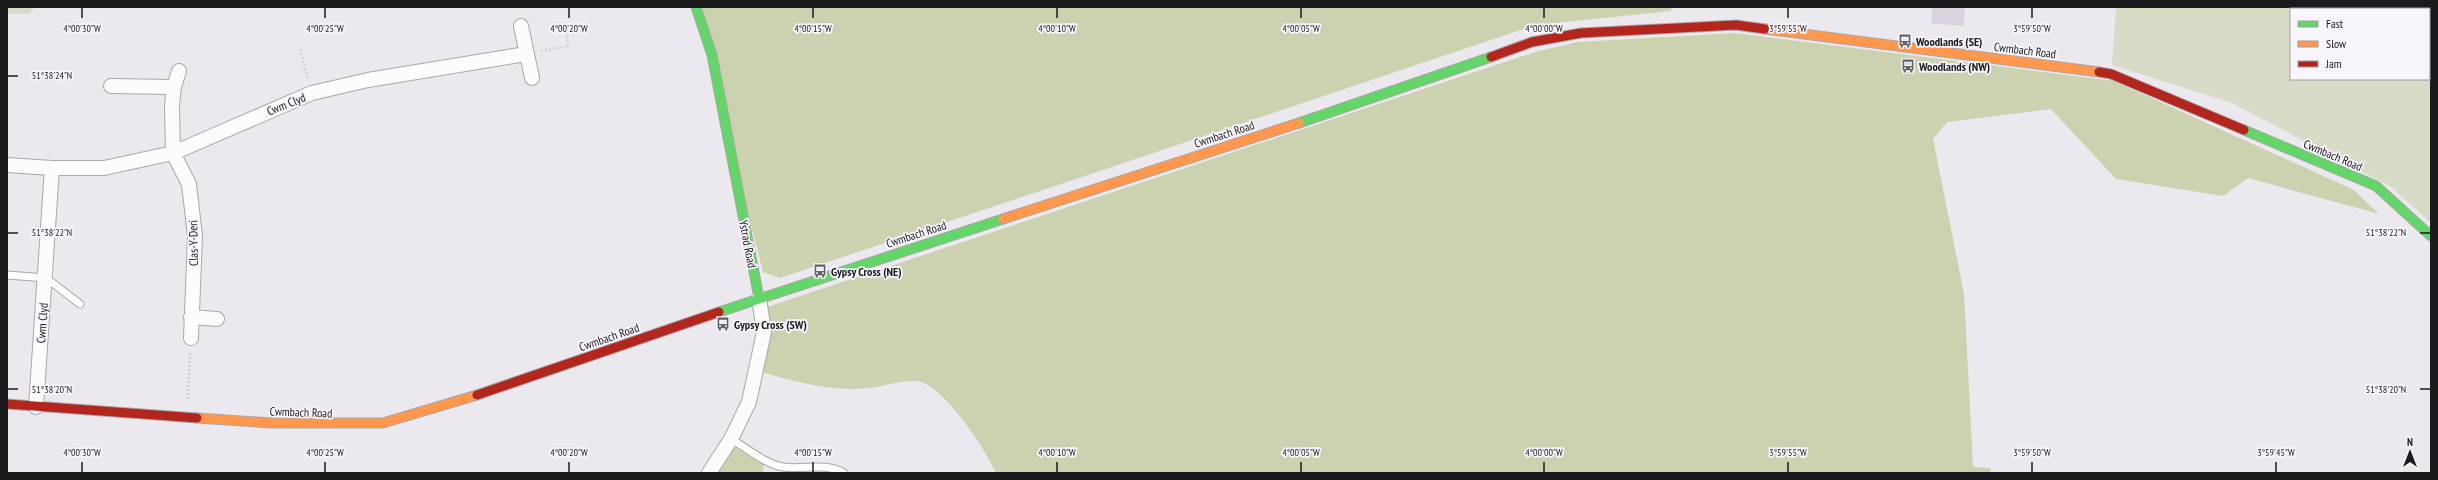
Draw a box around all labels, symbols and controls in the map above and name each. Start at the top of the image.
legend [2290,8,2430,80]
text: Fast [2326,16,2344,31]
text: 4°00'30"W [63,22,101,35]
text: 4°00'25"W [306,22,344,35]
text: 4°00'20"W [550,22,588,35]
text: 4°00'15"W [794,22,832,35]
text: 4°00'10"W [1038,22,1076,35]
text: 4°00'05"W [1282,22,1320,35]
text: 4°00'00"W [1525,22,1563,35]
text: 3°59'55"W [1769,22,1807,35]
text: 3°59'50"W [2013,22,2051,35]
bus stop icon: Woodlands (SE) [1897,33,1913,49]
place label: Woodlands (SE) [1915,34,1982,49]
text: Slow [2326,36,2347,51]
street label: Cwmbach Road [1993,39,2057,61]
text: Jam [2325,56,2342,71]
bus stop icon: Woodlands (NW) [1900,58,1916,74]
place label: Woodlands (NW) [1918,59,1990,74]
text: 51°38'24"N [32,69,72,82]
street label: Cwm Clyd [264,89,308,119]
street label: Cwmbach Road [1192,117,1256,151]
street label: Cwmbach Road [2301,136,2365,174]
street label: Cwmbach Road [884,217,948,251]
street label: Ystrad Road [736,219,760,269]
street label: Clas-Y-Deri [185,220,201,266]
text: 51°38'22"N [32,226,72,239]
text: 51°38'22"N [2366,226,2406,239]
bus stop icon: Gypsy Cross (NE) [812,263,828,279]
place label: Gypsy Cross (NE) [831,264,902,279]
street label: Cwm Clyd [33,302,51,344]
bus stop icon: Gypsy Cross (SW) [715,316,731,332]
place label: Gypsy Cross (SW) [734,317,807,332]
street label: Cwmbach Road [577,320,641,354]
text: 51°38'20"N [32,383,72,396]
text: 51°38'20"N [2366,383,2406,396]
street label: Cwmbach Road [269,403,333,421]
north arrow [2390,432,2430,472]
text: N [2407,435,2413,449]
text: 4°00'30"W [63,446,101,459]
text: 4°00'25"W [306,446,344,459]
text: 4°00'20"W [550,446,588,459]
text: 4°00'15"W [794,446,832,459]
text: 4°00'10"W [1038,446,1076,459]
text: 4°00'05"W [1282,446,1320,459]
text: 4°00'00"W [1525,446,1563,459]
text: 3°59'55"W [1769,446,1807,459]
text: 3°59'50"W [2013,446,2051,459]
text: 3°59'45"W [2257,446,2295,459]

